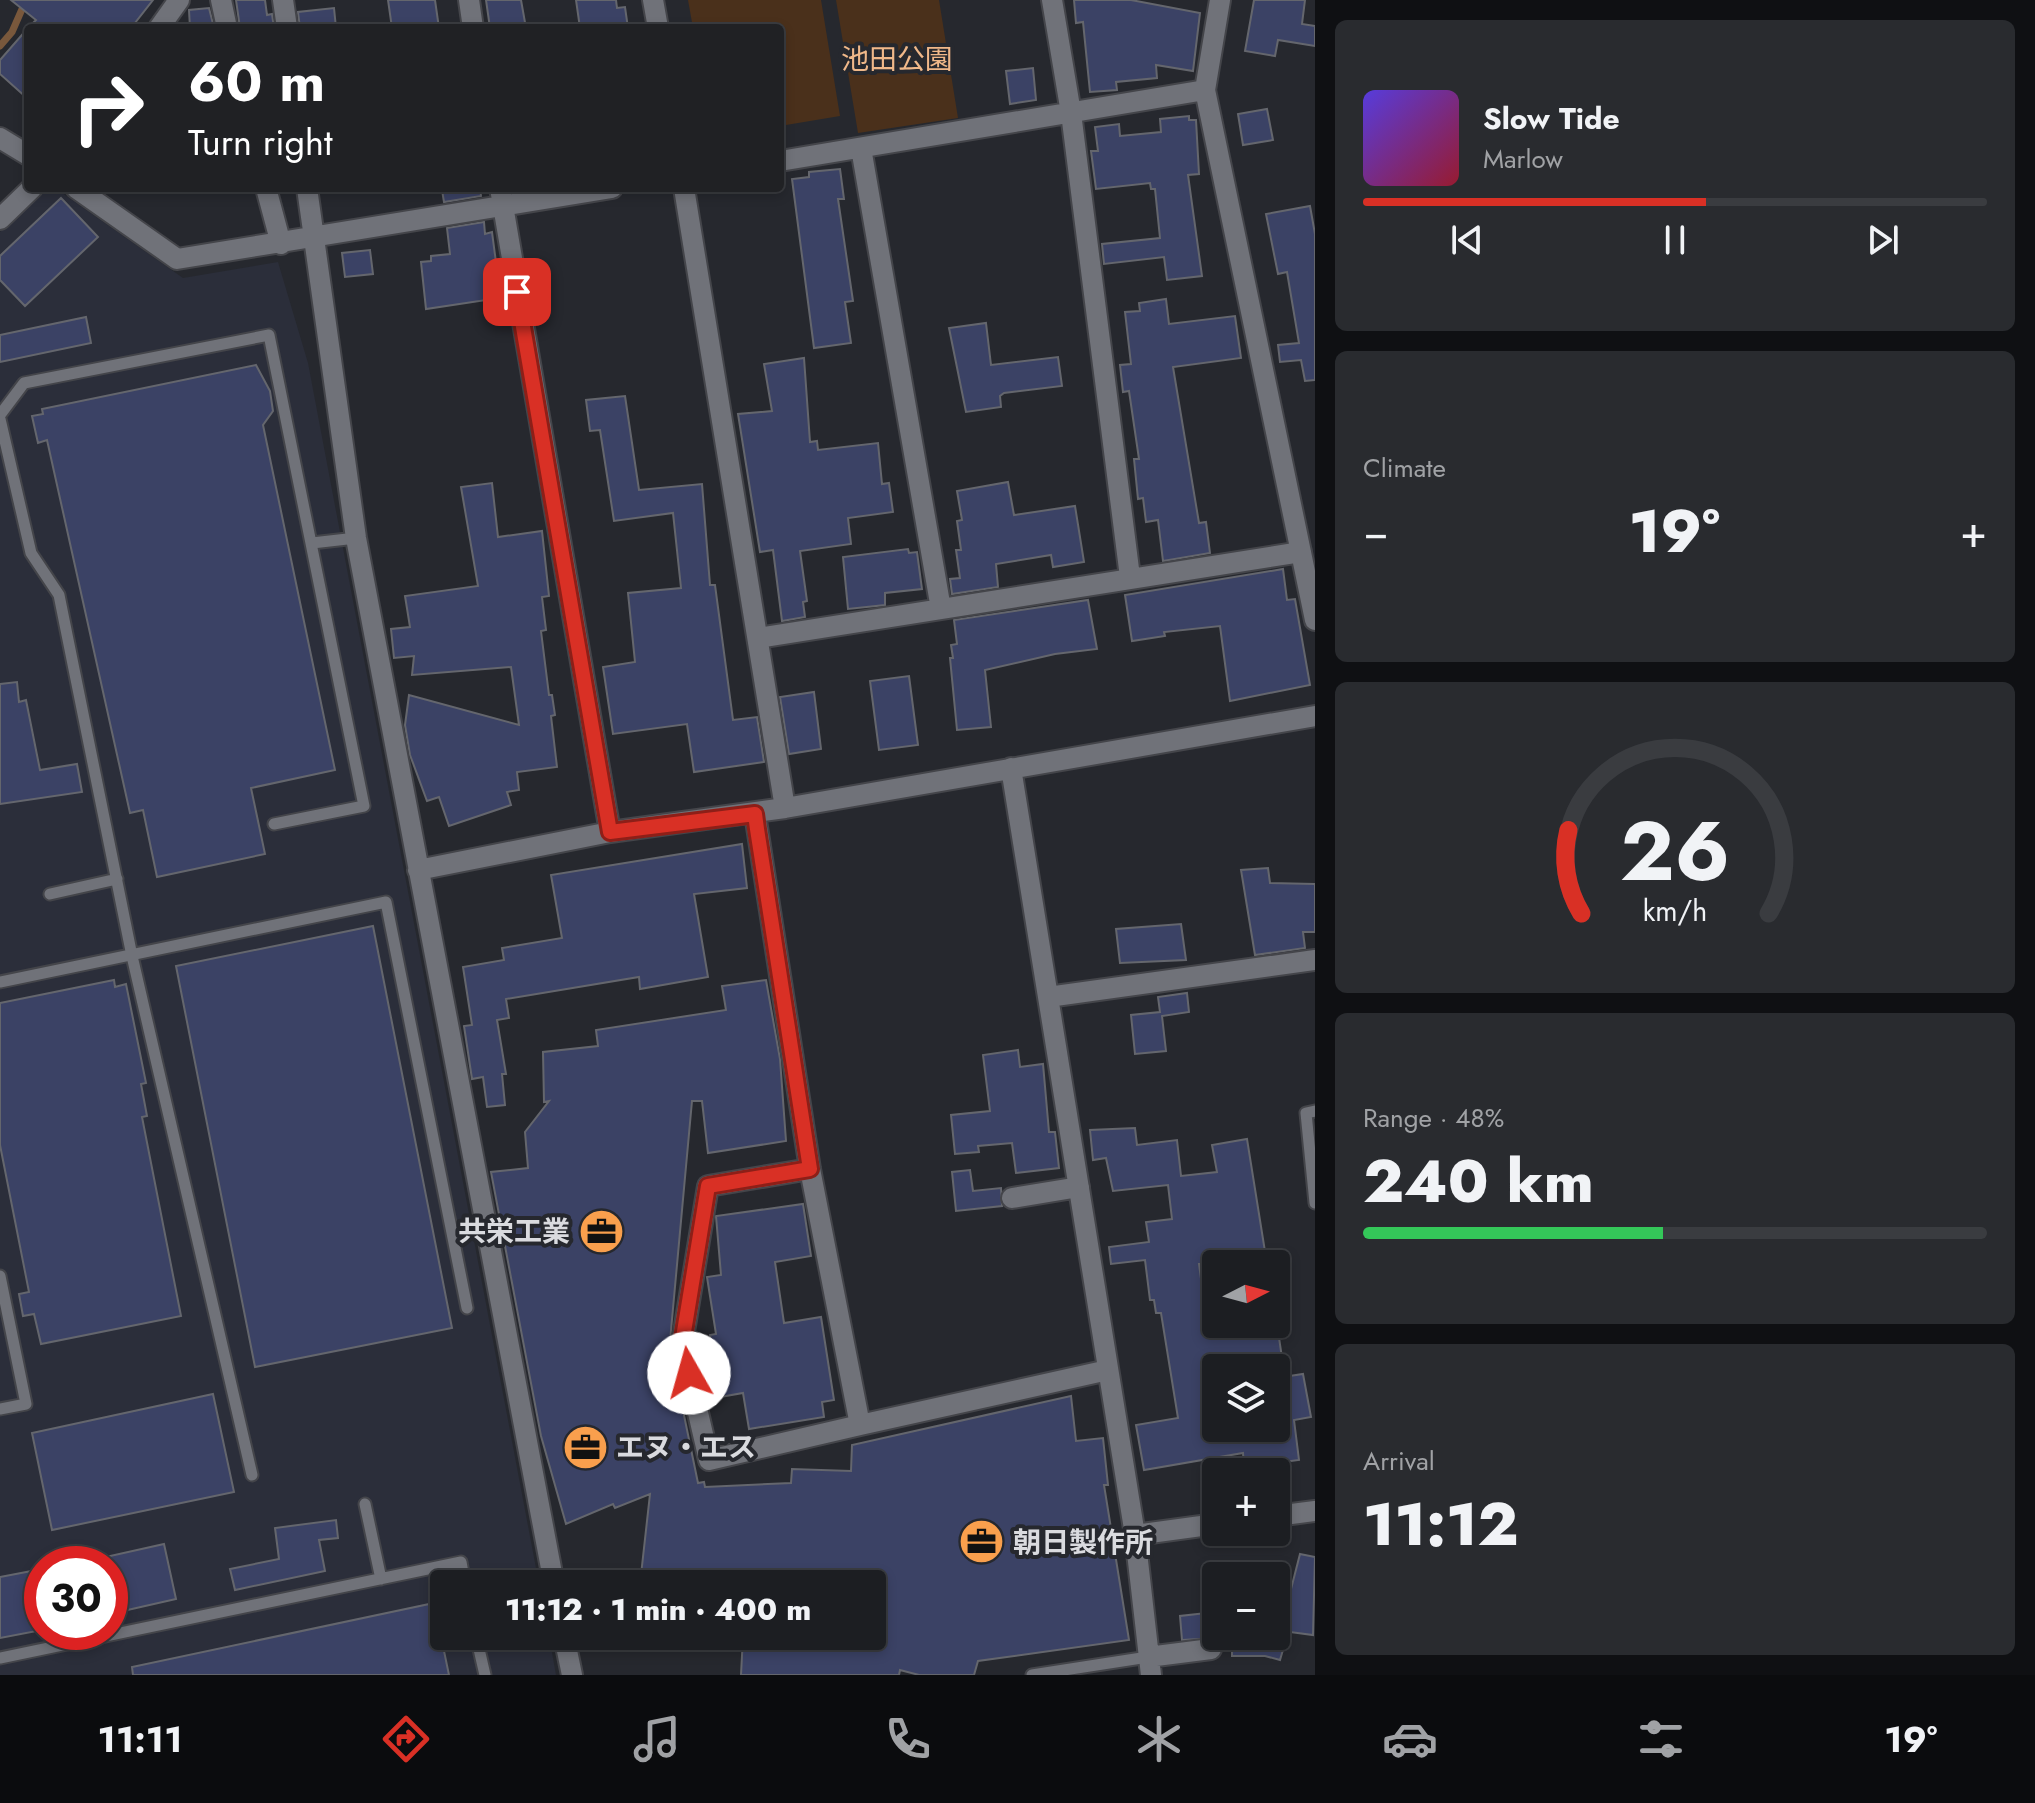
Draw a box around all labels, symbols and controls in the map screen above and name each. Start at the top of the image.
park label: 池田公園 [841,39,953,80]
text: 60 m [188,41,325,122]
icon: right [56,56,160,160]
text: Slow Tide [1483,97,1620,140]
text: Turn right [188,116,333,168]
text: Marlow [1483,140,1563,178]
icon: previous [1445,218,1489,262]
icon: pause [1653,218,1697,262]
icon: next [1861,218,1905,262]
pin [483,258,551,326]
icon: arrive [495,270,539,314]
text: Climate [1363,449,1446,487]
text: 19° [1629,488,1720,575]
text: − [1363,500,1389,564]
text: + [1960,500,1987,564]
text: 26 [1620,790,1730,910]
text: km/h [1643,890,1707,932]
text: Range · 48% [1363,1099,1504,1137]
text: 240 km [1363,1138,1594,1225]
office icon: 共栄工業 [577,1207,625,1255]
place label: 共栄工業 [458,1211,570,1252]
north arrow [1202,1250,1290,1338]
map controls [1202,1250,1290,1650]
position arrow [647,1331,731,1415]
button: layers [1202,1354,1290,1442]
office icon: エヌ・エス [561,1423,609,1471]
place label: エヌ・エス [616,1427,756,1468]
text: Arrival [1363,1442,1435,1480]
button: + [1202,1458,1290,1546]
text: 11:12 [1363,1481,1519,1568]
office icon: 朝日製作所 [958,1518,1006,1566]
place label: 朝日製作所 [1013,1522,1153,1563]
speed limit sign: 30 [24,1546,128,1650]
button: − [1202,1562,1290,1650]
text: 11:12 · 1 min · 400 m [505,1588,811,1631]
icon: directions [378,1711,434,1767]
icon: music [629,1711,685,1767]
icon: phone [880,1711,936,1767]
icon: climate [1131,1711,1187,1767]
icon: car [1382,1711,1438,1767]
icon: filters [1633,1711,1689,1767]
text: 11:11 [98,1713,182,1765]
text: 19° [1884,1713,1937,1765]

